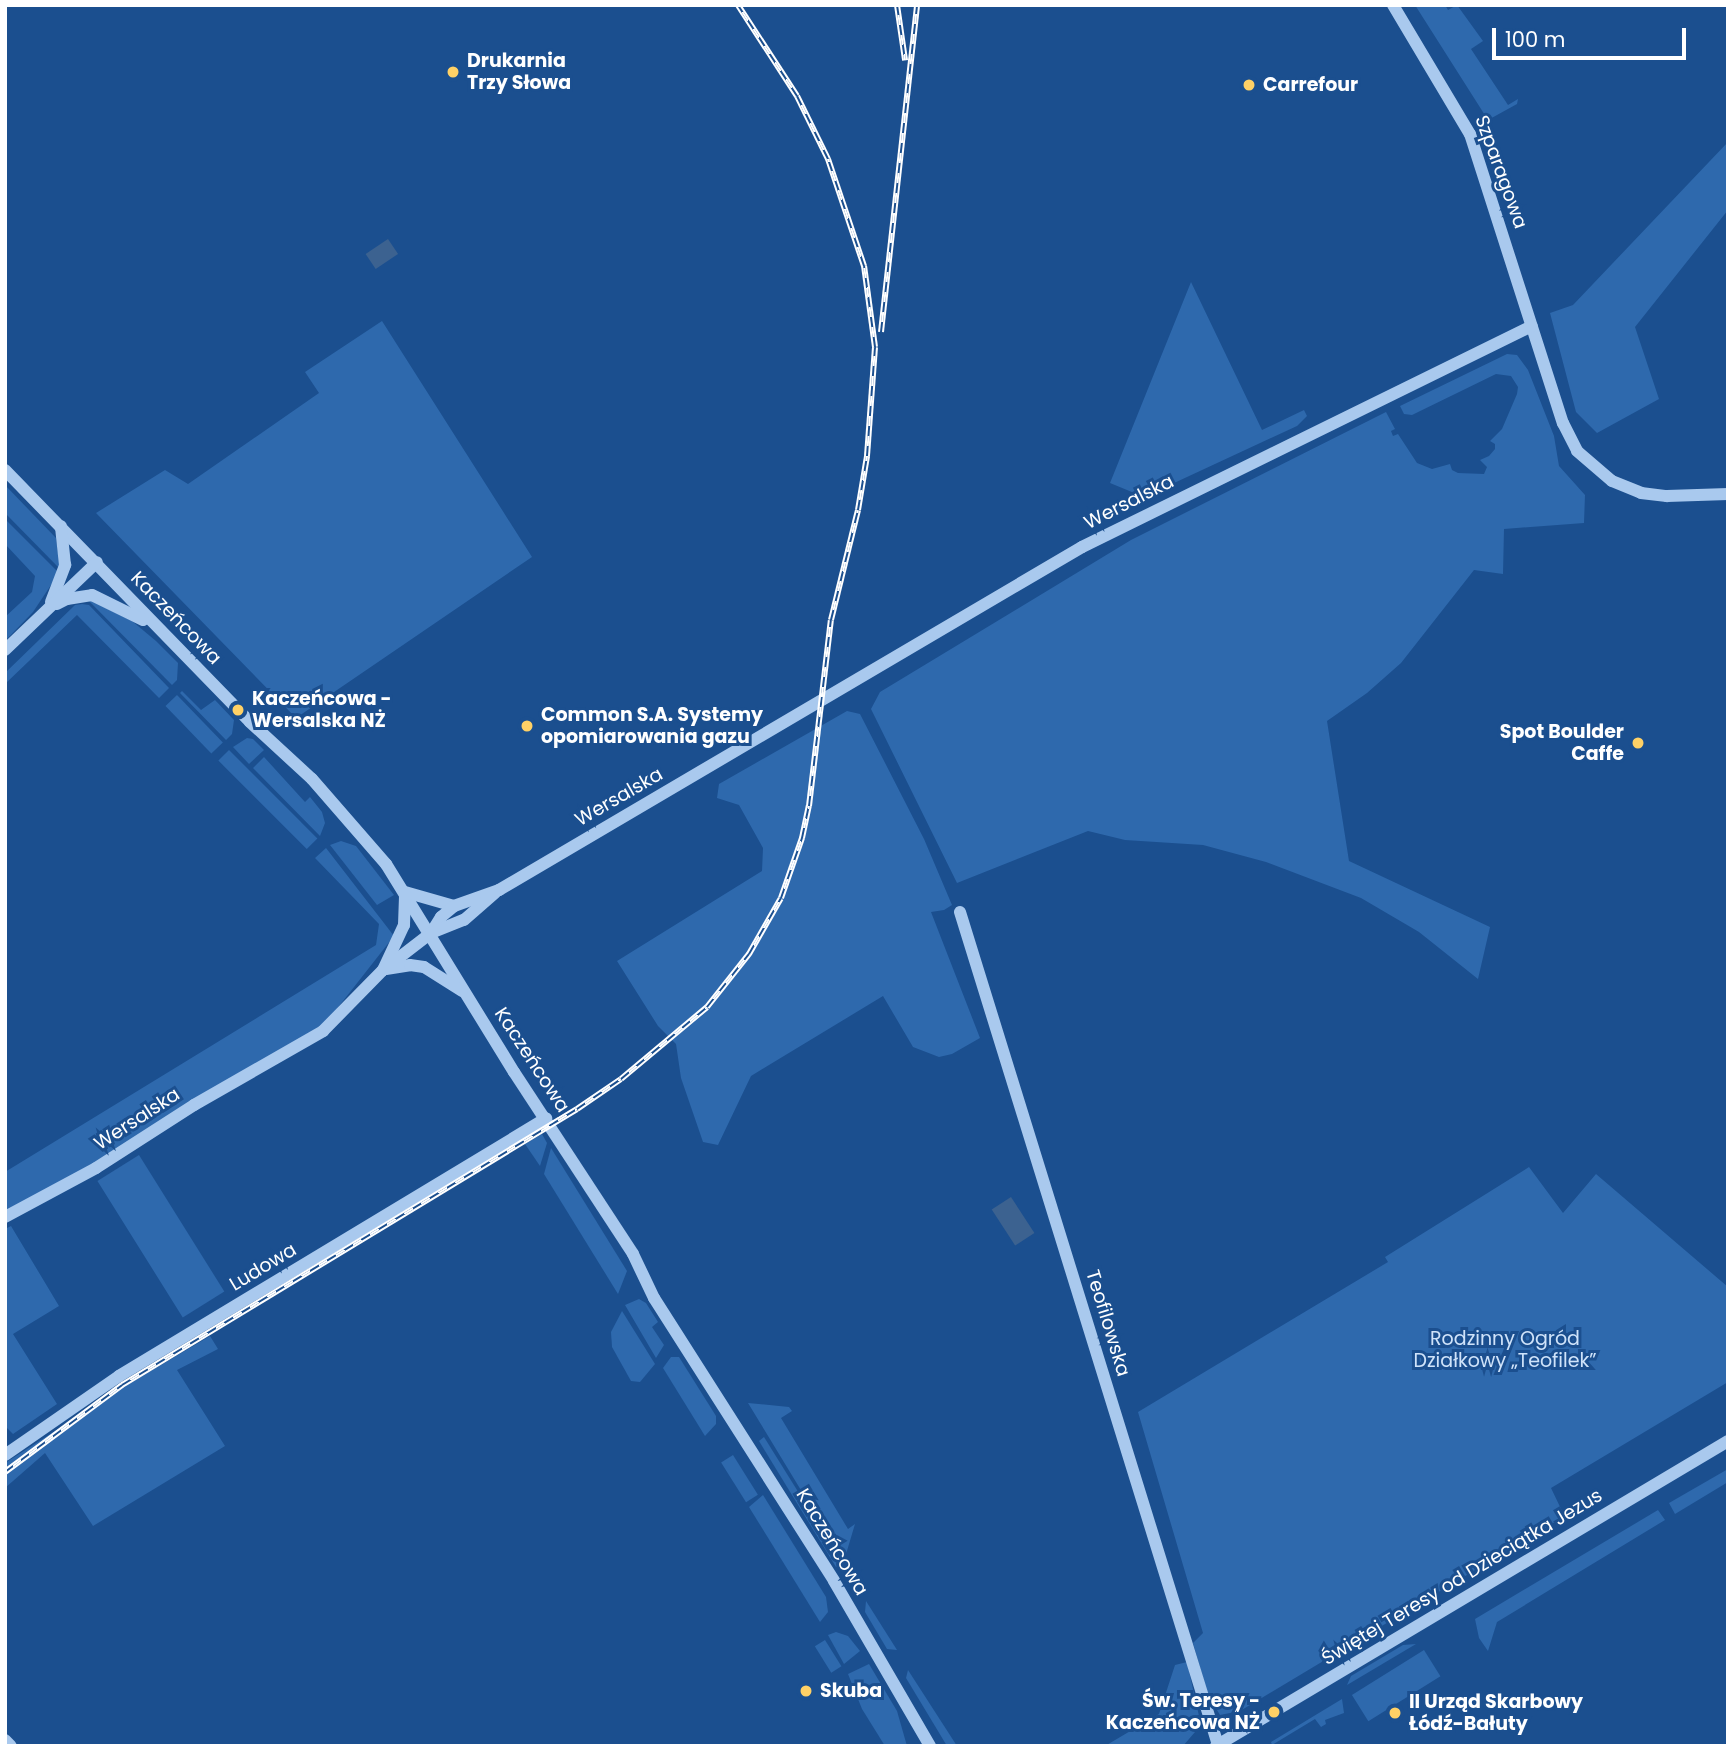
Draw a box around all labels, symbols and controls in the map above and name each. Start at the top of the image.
scale bar [1495,14,1689,58]
text: 100 m [1505,25,1565,54]
place label: Drukarnia Trzy Słowa [467,50,571,94]
marker: Drukarnia Trzy Słowa [445,64,461,80]
place label: Carrefour [1263,74,1358,96]
marker: Carrefour [1241,77,1257,93]
street label: Szparagowa [1470,112,1532,232]
street label: Wersalska [1080,470,1178,534]
street label: Kaczeńcowa [126,567,226,669]
place label: Kaczeńcowa - Wersalska NŻ [252,688,392,732]
marker: Kaczeńcowa - Wersalska NŻ [230,702,246,718]
place label: Common S.A. Systemy opomiarowania gazu [541,704,763,748]
marker: Common S.A. Systemy opomiarowania gazu [519,718,535,734]
place label: Spot Boulder Caffe [1500,721,1624,765]
marker: Spot Boulder Caffe [1630,735,1646,751]
street label: Wersalska [571,763,667,831]
street label: Kaczeńcowa [490,1003,574,1117]
street label: Wersalska [90,1083,184,1155]
street label: Ludowa [226,1238,300,1296]
street label: Teofilowska [1081,1267,1135,1379]
park label: Rodzinny Ogród Działkowy „Teofilek” [1414,1328,1596,1372]
street label: Świętej Teresy od Dzieciątka Jezus [1318,1484,1606,1670]
street label: Kaczeńcowa [791,1485,873,1599]
place label: Skuba [820,1680,882,1702]
marker: Skuba [798,1683,814,1699]
place label: Św. Teresy - Kaczeńcowa NŻ [1106,1690,1260,1734]
place label: II Urząd Skarbowy Łódź-Bałuty [1409,1691,1583,1735]
marker: Św. Teresy - Kaczeńcowa NŻ [1266,1704,1282,1720]
marker: II Urząd Skarbowy Łódź-Bałuty [1387,1705,1403,1721]

